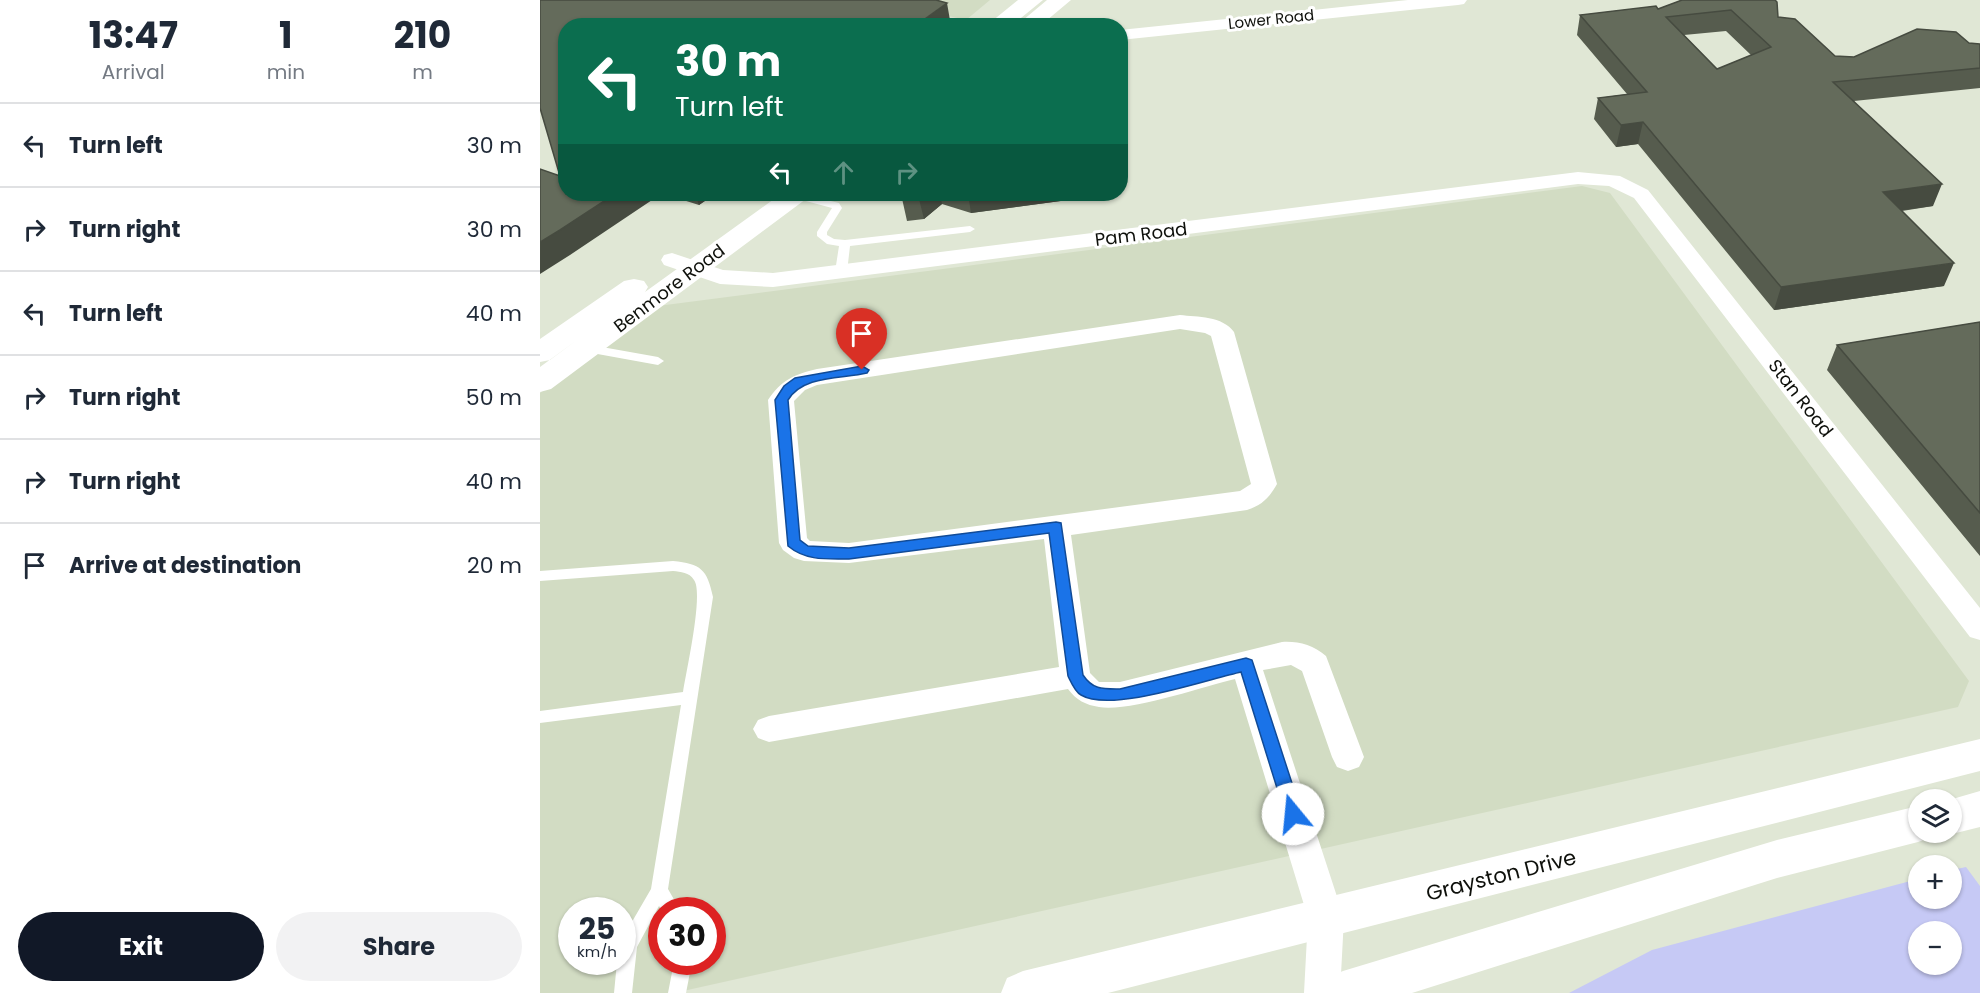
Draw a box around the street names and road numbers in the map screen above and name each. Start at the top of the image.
street label: Lower Road [1227,4,1315,34]
street label: Pam Road [1093,216,1189,252]
street label: Benmore Road [608,238,730,338]
street label: Stan Road [1763,354,1839,442]
street label: Grayston Drive [1423,842,1579,908]

